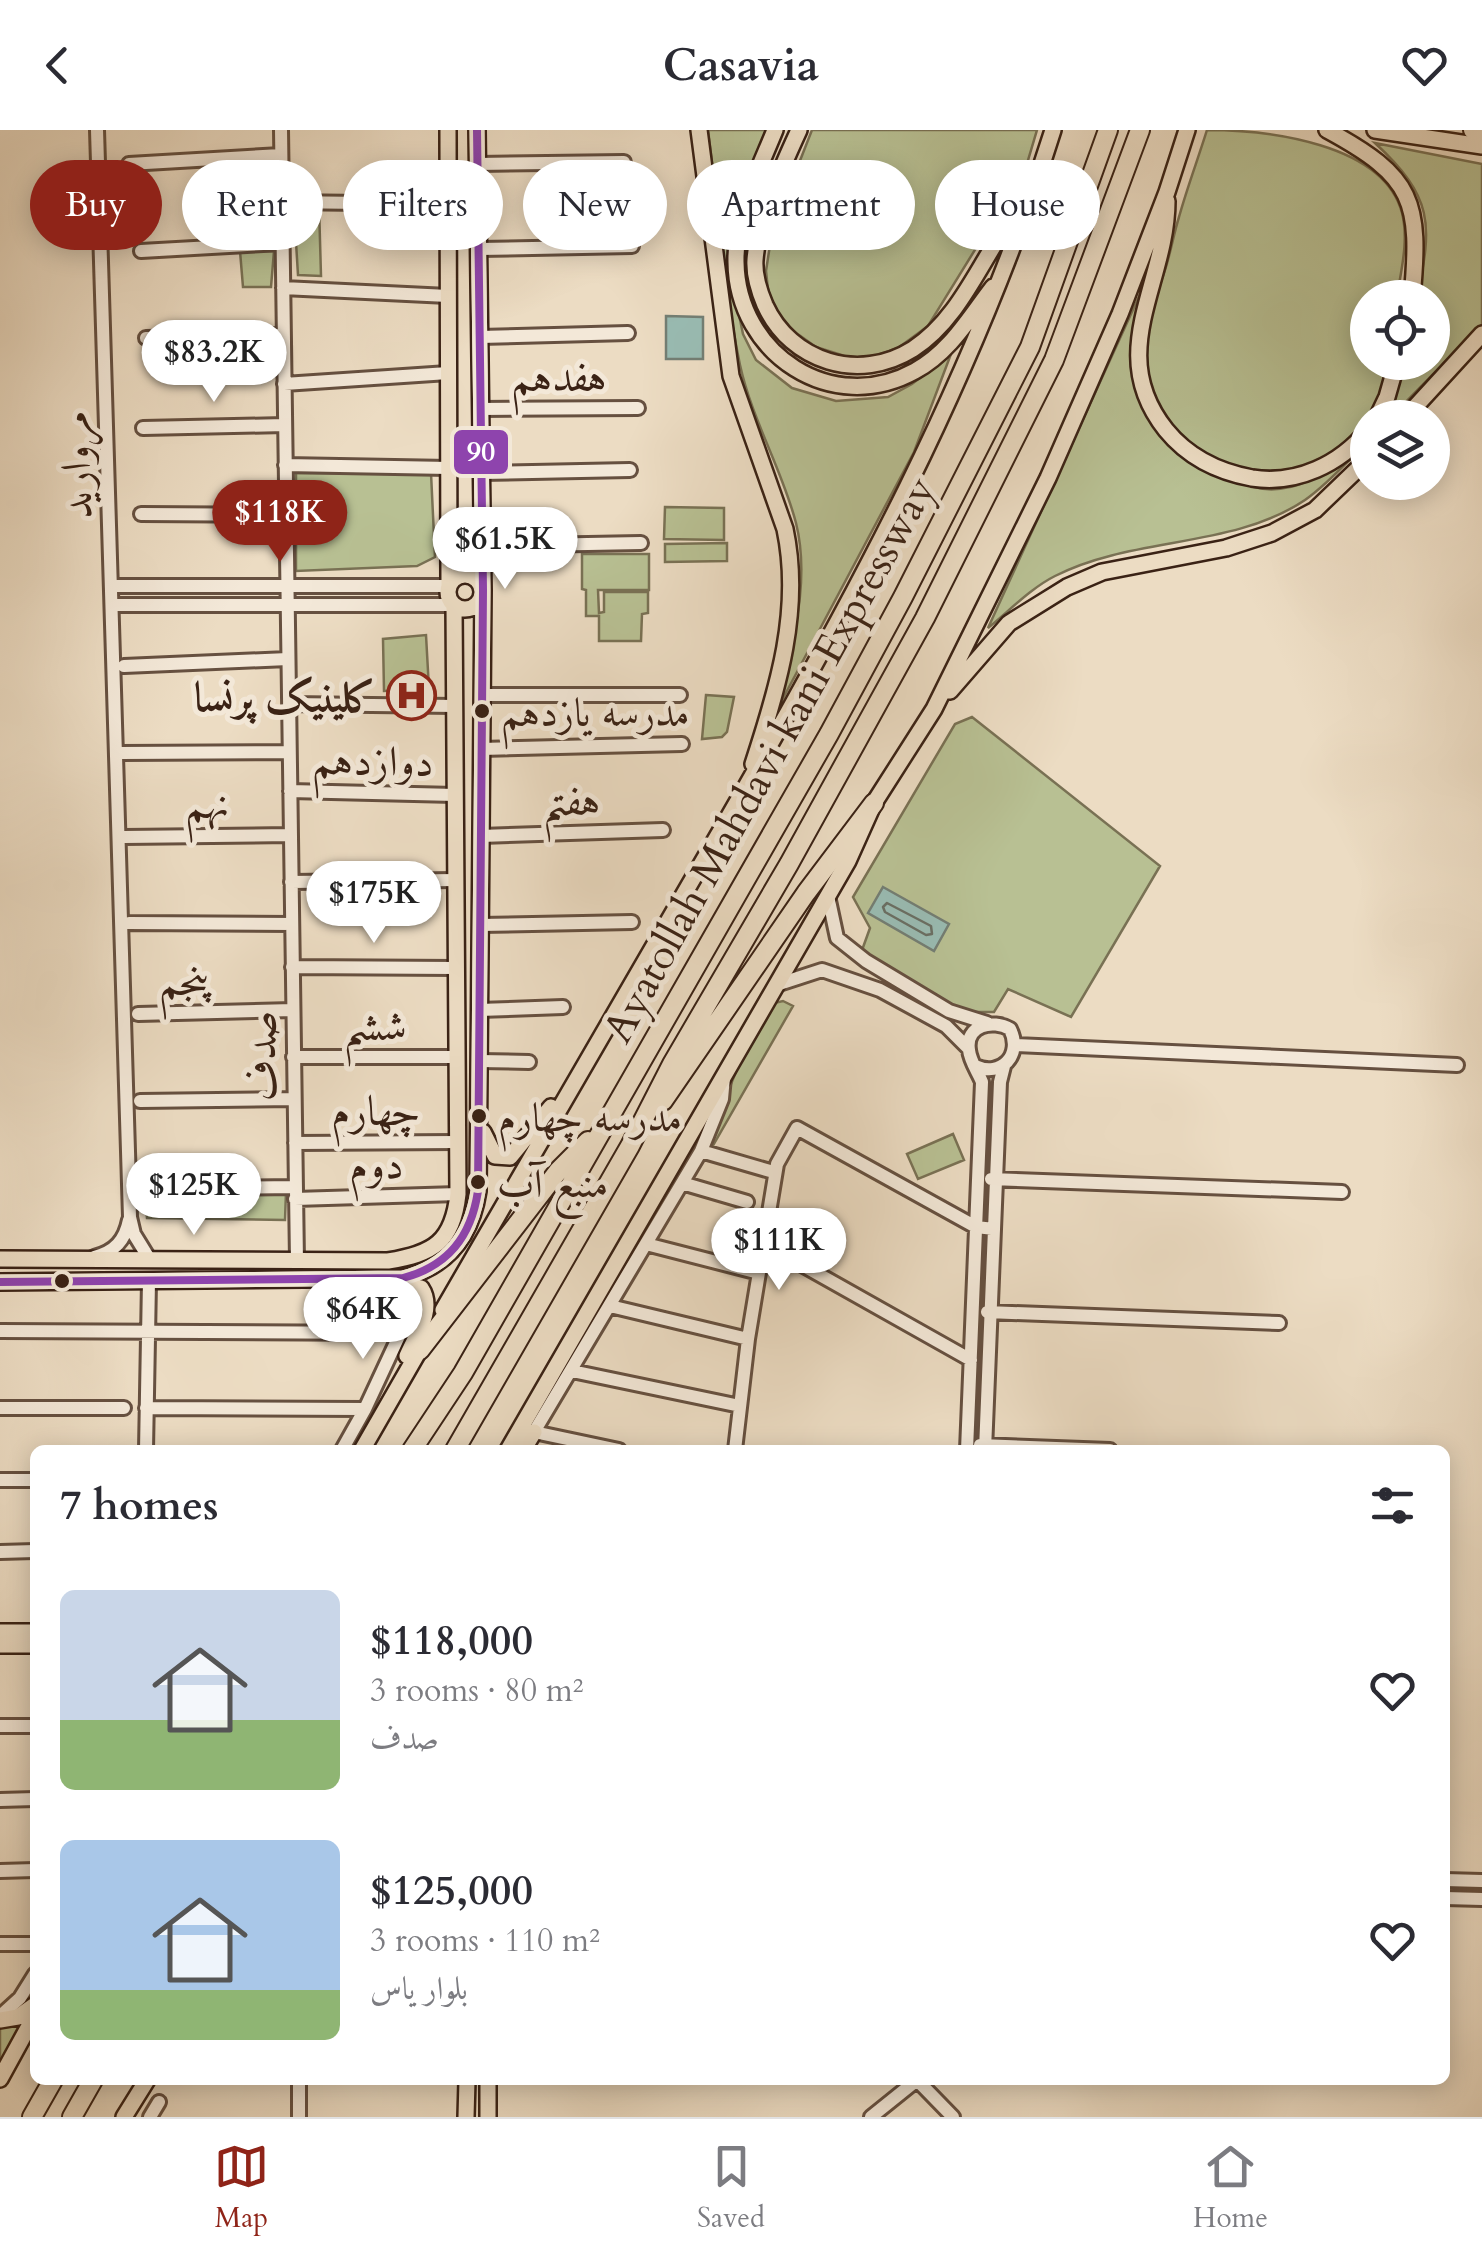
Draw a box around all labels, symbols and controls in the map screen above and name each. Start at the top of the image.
text: Casavia [663,35,819,96]
icon: back [30,38,85,93]
icon: heart [1397,38,1452,93]
chip: Buy [30,160,162,250]
chip: Rent [182,160,323,250]
chip: Filters [343,160,503,250]
chip: New [523,160,667,250]
chip: Apartment [687,160,915,250]
chip: House [935,160,1100,250]
map controls [1350,280,1450,500]
button: locate [1350,280,1450,380]
pin: $83.2K [133,320,295,405]
text: $83.2K [164,330,264,374]
street label: هفدهم [511,349,607,416]
button: layers [1350,400,1450,500]
street label: مروارید [46,410,107,520]
line badge: 90 [452,428,510,476]
text: 90 [467,433,495,471]
street label: Ayatollah Mahdavi kani Expressway [590,467,949,1053]
pin: $118K [210,480,350,565]
text: $118K [234,490,326,534]
pin: $61.5K [424,507,586,592]
text: $61.5K [455,517,555,561]
place label: کلینیک پرنسا [194,669,376,726]
hospital icon: کلینیک پرنسا [385,670,437,722]
place label: مدرسه یازدهم [501,686,690,750]
marker: مدرسه یازدهم [472,701,492,721]
street label: دوازدهم [312,732,434,801]
street label: هفتم [541,772,602,843]
street label: نهم [184,776,230,843]
pin: $175K [304,861,444,946]
text: $175K [328,871,420,915]
street label: پنجم [158,953,213,1020]
street label: ششم [343,998,407,1067]
street label: صدف [233,1010,292,1102]
street label: چهارم [331,1083,421,1147]
place label: مدرسه چهارم [498,1091,682,1152]
marker: مدرسه چهارم [469,1106,489,1126]
street label: دوم [348,1136,405,1202]
pin: $125K [124,1153,264,1238]
place label: منبع آب [497,1157,608,1219]
text: $125K [148,1163,240,1207]
marker: منبع آب [468,1172,488,1192]
pin: $111K [709,1208,849,1293]
text: $111K [733,1218,825,1262]
unlabelled marker [52,1271,72,1291]
pin: $64K [304,1277,422,1362]
text: $64K [325,1287,401,1331]
text: 7 homes [60,1477,218,1534]
icon: filters [1365,1478,1420,1533]
text: $118,000 [370,1612,533,1669]
icon: home [140,1630,260,1750]
icon: heart [1365,1663,1420,1718]
text: 3 rooms · 80 m² [370,1669,583,1713]
text: صدف [370,1717,439,1761]
text: $125,000 [370,1862,533,1919]
icon: home [140,1880,260,2000]
icon: heart [1365,1913,1420,1968]
text: 3 rooms · 110 m² [370,1919,600,1963]
text: بلوار یاس [370,1967,468,2011]
tab: Map [214,2139,269,2237]
tab: Saved [697,2139,765,2237]
tab: Home [1193,2139,1268,2237]

